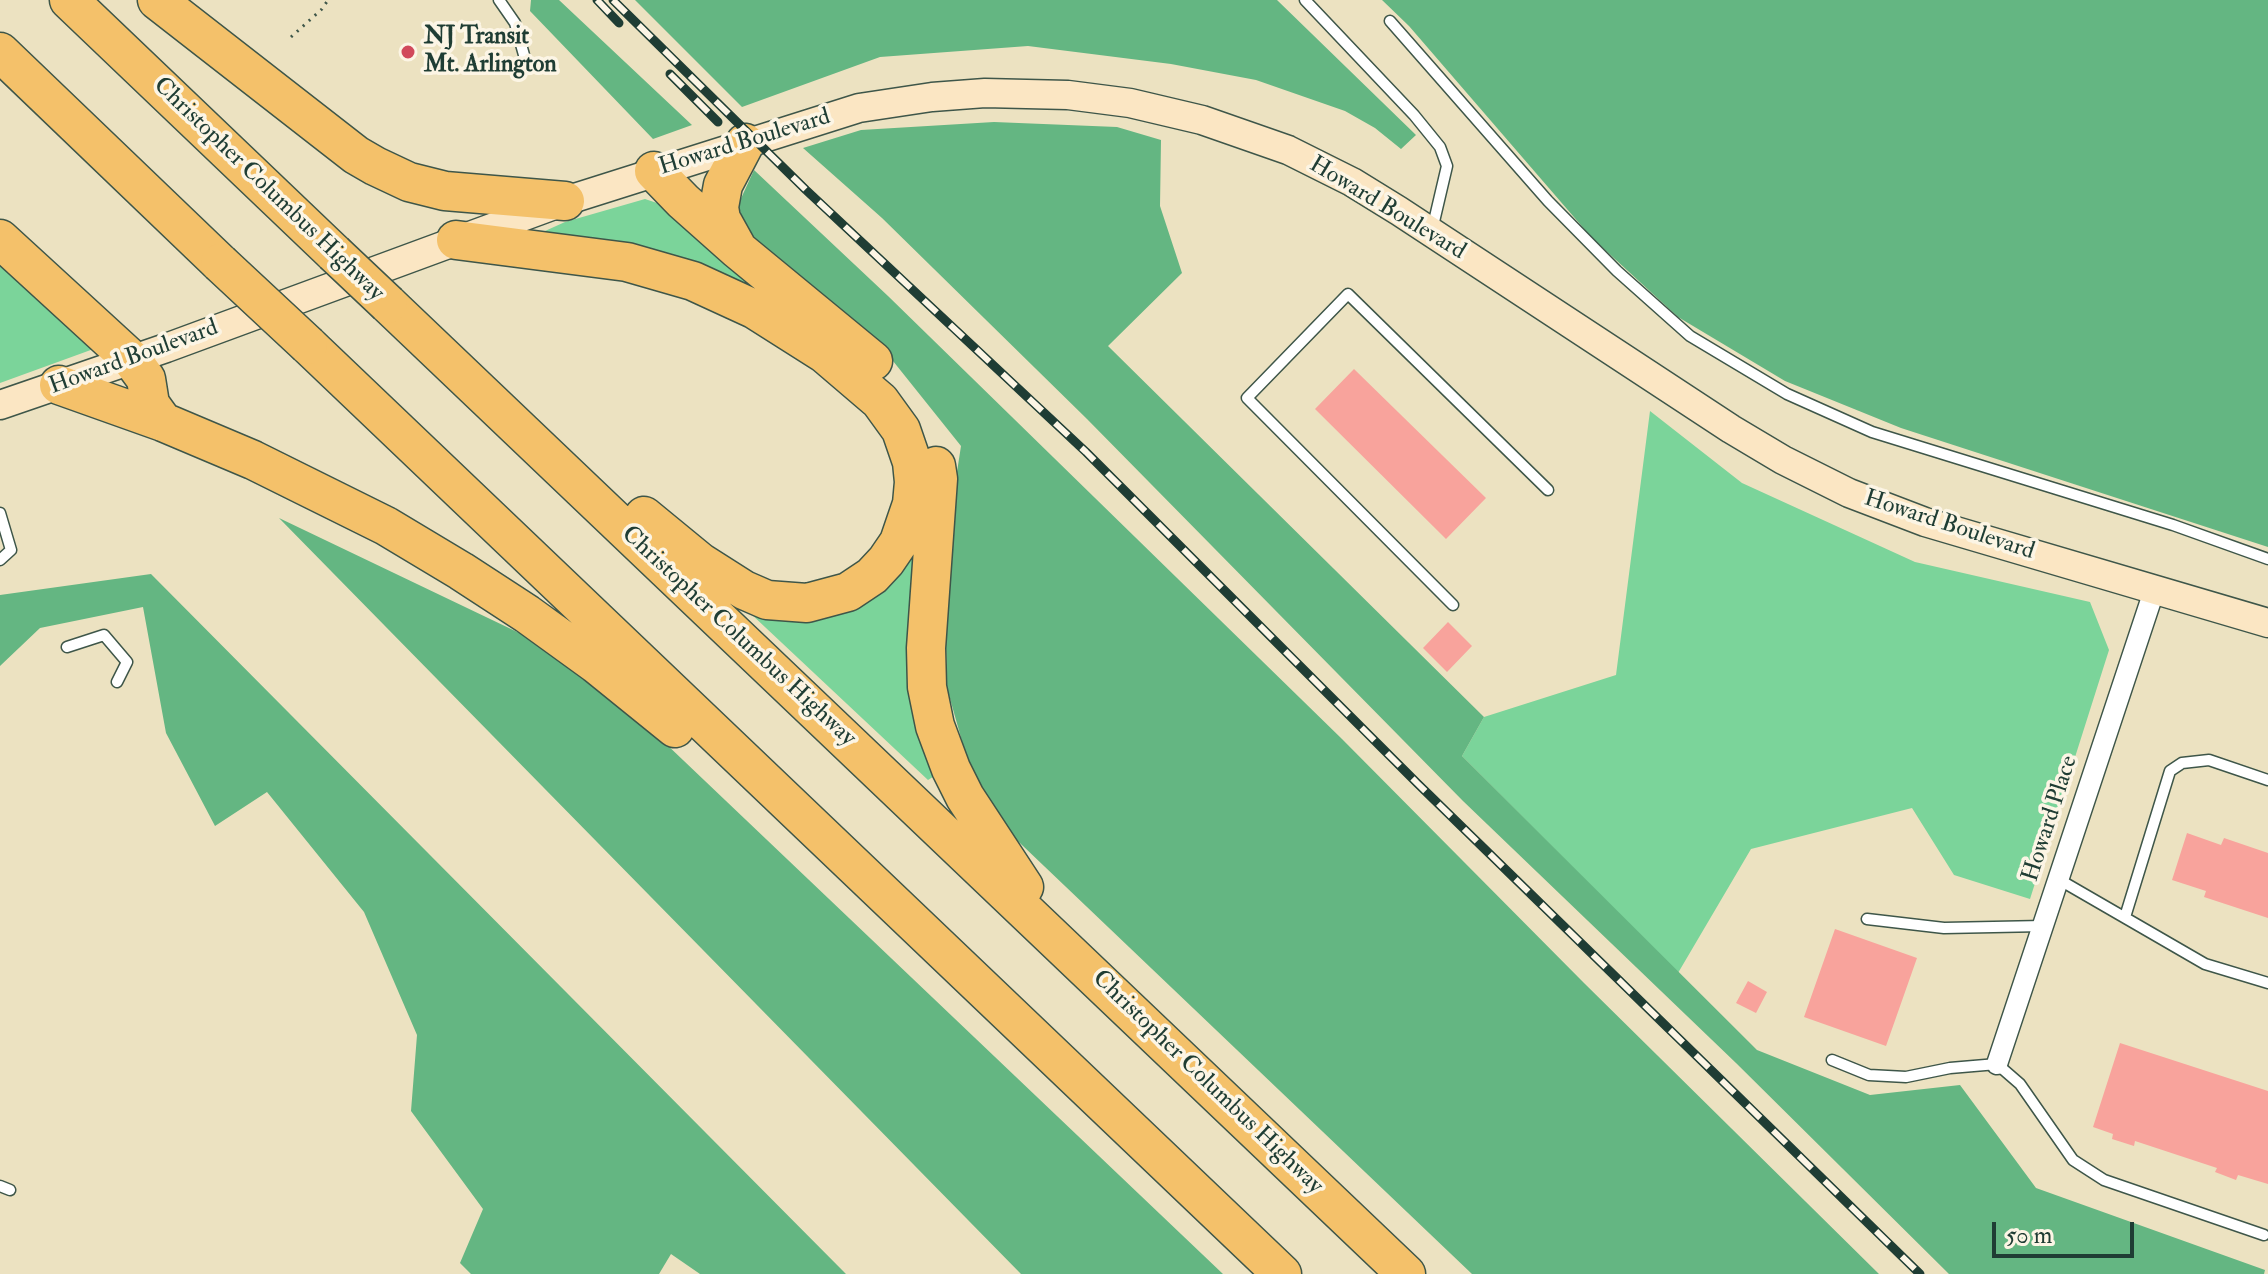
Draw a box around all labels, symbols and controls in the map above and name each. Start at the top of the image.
place label: NJ Transit Mt. Arlington [424,24,557,80]
marker: NJ Transit Mt. Arlington [399,43,417,61]
street label: Christopher Columbus Highway [146,72,390,308]
street label: Howard Boulevard [656,103,834,183]
street label: Howard Boulevard [1303,151,1471,267]
street label: Howard Boulevard [46,314,222,402]
street label: Howard Boulevard [1860,485,2038,567]
street label: Christopher Columbus Highway [615,521,861,753]
street label: Howard Place [2017,752,2085,886]
street label: Christopher Columbus Highway [1085,965,1329,1201]
scale bar [1996,1206,2138,1256]
text: 50 m [2006,1220,2052,1251]

